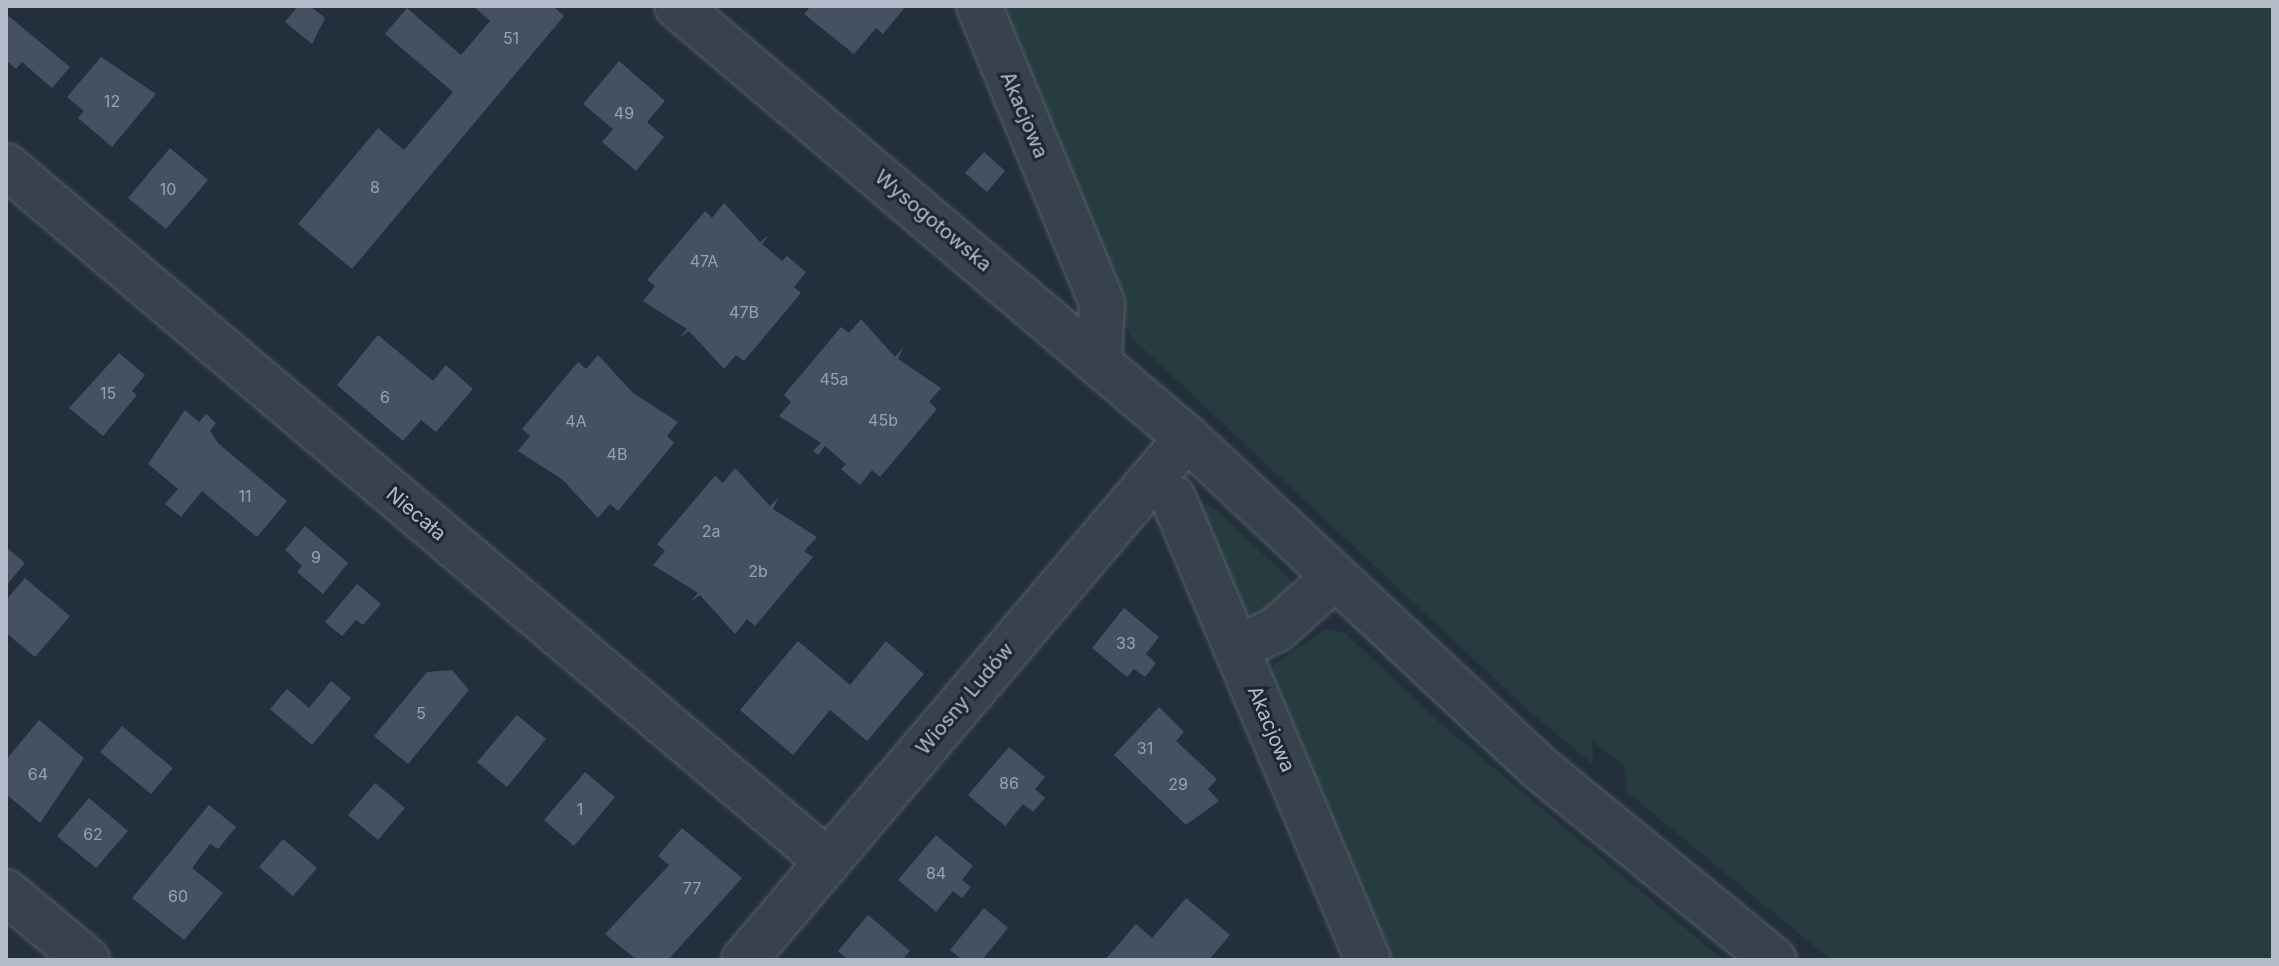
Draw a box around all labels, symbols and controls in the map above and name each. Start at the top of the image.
house number: 51 [503,28,519,48]
street label: Akacjowa [995,68,1053,162]
house number: 12 [104,91,120,111]
house number: 49 [614,103,634,123]
street label: Wysogotowska [870,165,996,277]
house number: 8 [370,177,380,197]
house number: 10 [160,179,176,199]
house number: 47A [690,251,718,271]
house number: 47B [729,302,759,322]
house number: 45a [819,369,849,389]
house number: 15 [100,383,116,403]
house number: 6 [380,387,390,407]
house number: 45b [868,410,898,430]
house number: 4A [565,411,587,431]
house number: 4B [607,444,627,464]
street label: Niecała [381,482,451,546]
house number: 11 [238,486,252,506]
house number: 2a [702,521,720,541]
house number: 9 [311,547,321,567]
house number: 2b [748,561,768,581]
house number: 33 [1116,633,1136,653]
street label: Wiosny Ludów [911,638,1019,760]
street label: Akacjowa [1242,682,1300,776]
house number: 5 [416,703,426,723]
house number: 31 [1137,738,1153,758]
house number: 64 [28,764,48,784]
house number: 86 [999,773,1019,793]
house number: 29 [1168,774,1188,794]
house number: 1 [577,799,583,819]
house number: 62 [83,824,103,844]
house number: 84 [926,863,946,883]
house number: 77 [683,878,701,898]
house number: 60 [168,886,188,906]

